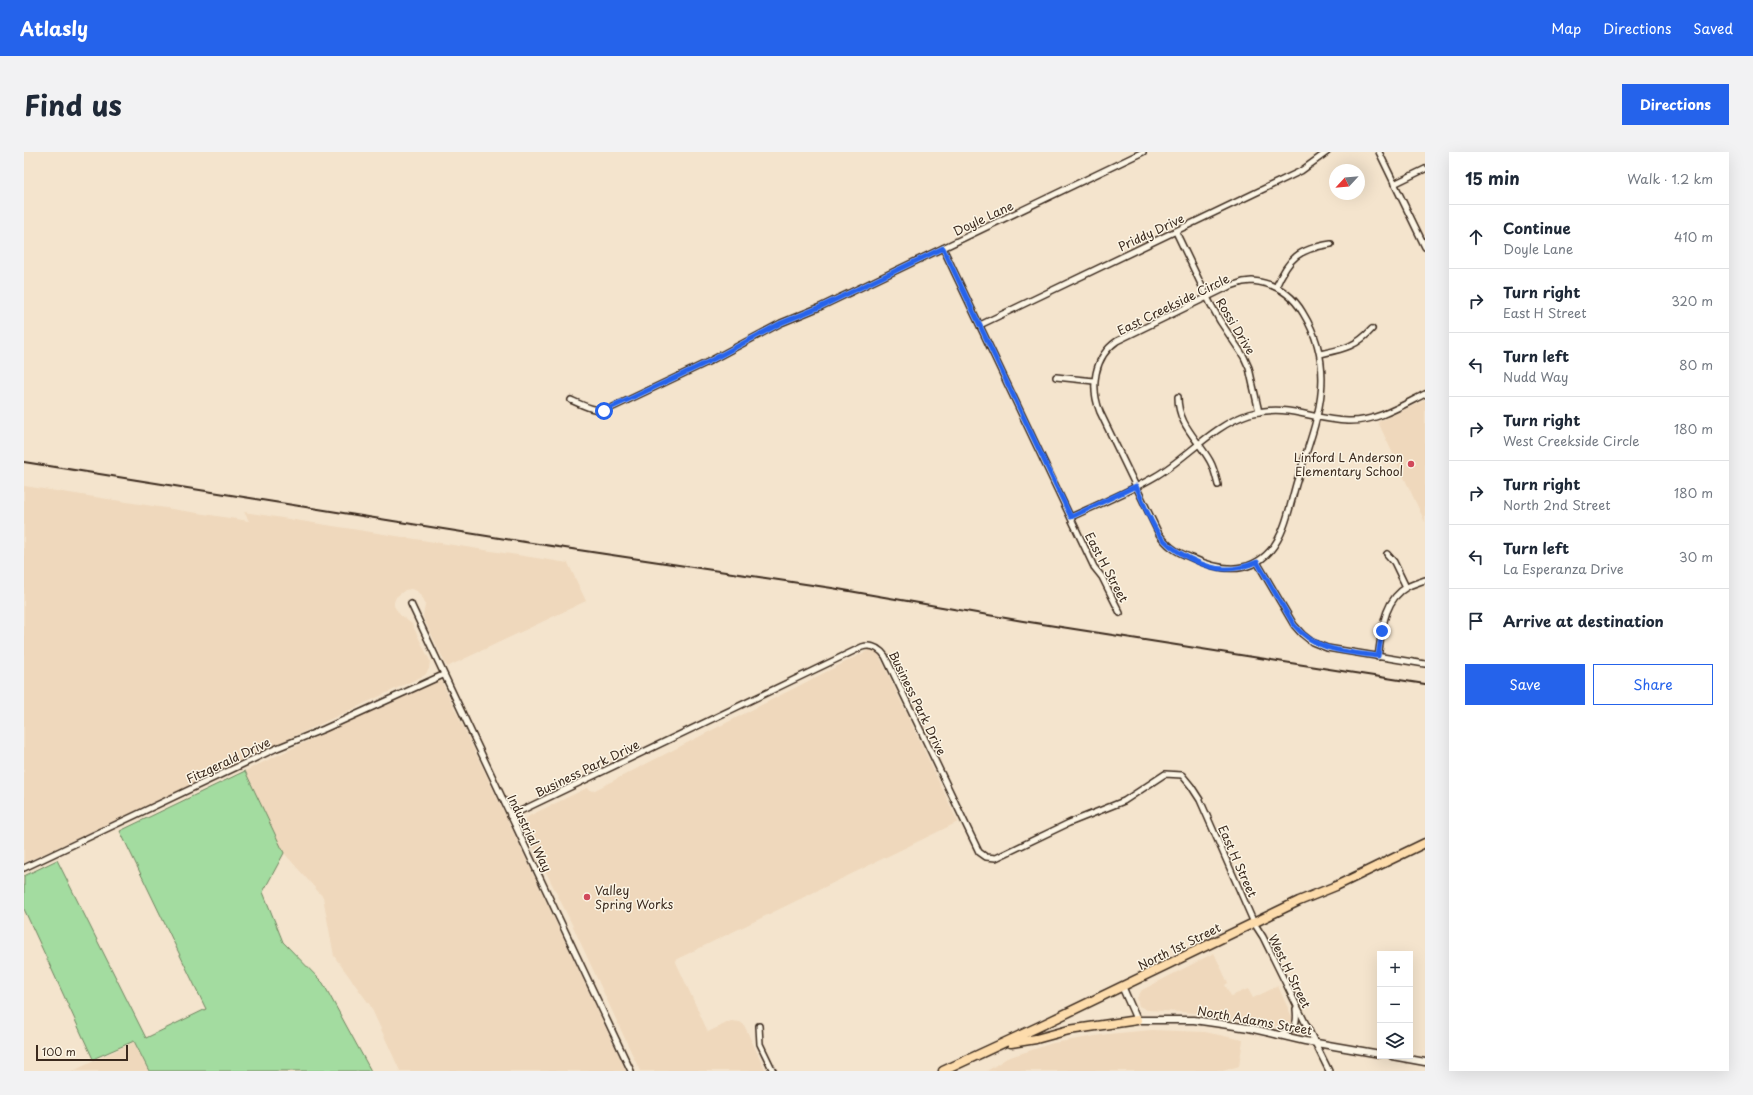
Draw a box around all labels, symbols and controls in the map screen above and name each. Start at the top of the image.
text: Atlasly [20,14,88,42]
text: Map [1551,18,1581,39]
text: Directions [1603,18,1671,39]
text: Saved [1693,18,1733,39]
text: Find us [24,83,122,126]
button: Directions [1622,84,1729,125]
north arrow [1329,164,1365,200]
text: 15 min [1465,165,1520,191]
text: Walk · 1.2 km [1627,169,1713,188]
street label: Doyle Lane [950,196,1016,240]
street label: Priddy Drive [1115,209,1187,255]
text: Continue [1503,216,1571,239]
icon: ahead [1465,226,1487,248]
text: 410 m [1674,227,1713,246]
text: Doyle Lane [1503,239,1573,258]
street label: East Creekside Circle [1114,269,1232,339]
text: Turn right [1503,280,1580,303]
icon: right [1465,290,1487,312]
text: 320 m [1671,291,1713,310]
street label: Rossi Drive [1212,294,1260,358]
text: East H Street [1503,303,1587,322]
text: Turn left [1503,344,1569,367]
icon: left [1465,354,1487,376]
text: 80 m [1679,355,1713,374]
text: Nudd Way [1503,367,1568,386]
route start [595,402,613,420]
text: Turn right [1503,408,1580,431]
icon: right [1465,418,1487,440]
text: 180 m [1674,419,1713,438]
text: West Creekside Circle [1503,431,1640,450]
place label: Linford L Anderson Elementary School [1294,448,1403,480]
marker: Linford L Anderson Elementary School [1406,459,1416,469]
text: Turn right [1503,472,1580,495]
icon: right [1465,482,1487,504]
text: 180 m [1674,483,1713,502]
text: North 2nd Street [1503,495,1611,514]
street label: East H Street [1081,529,1133,605]
text: Turn left [1503,536,1569,559]
icon: left [1465,546,1487,568]
text: 30 m [1679,547,1713,566]
text: La Esperanza Drive [1503,559,1624,578]
text: Arrive at destination [1503,609,1664,632]
icon: arrive [1465,610,1487,632]
route end [1373,622,1391,640]
street label: Business Park Drive [885,648,951,759]
button: Save [1465,664,1585,705]
button: Share [1593,664,1713,705]
street label: Fitzgerald Drive [183,733,273,787]
street label: Business Park Drive [532,735,643,801]
street label: Industrial Way [504,791,557,875]
street label: East H Street [1214,822,1262,900]
place label: Valley Spring Works [595,881,674,913]
marker: Valley Spring Works [582,892,592,902]
street label: North 1st Street [1134,918,1224,974]
street label: West H Street [1264,931,1316,1011]
map controls [1377,951,1413,1059]
button: + [1377,951,1413,987]
button: − [1377,987,1413,1023]
street label: North Adams Street [1196,1001,1314,1039]
button: layers [1377,1023,1413,1059]
scale bar [36,1043,128,1062]
text: 100 m [42,1043,76,1060]

